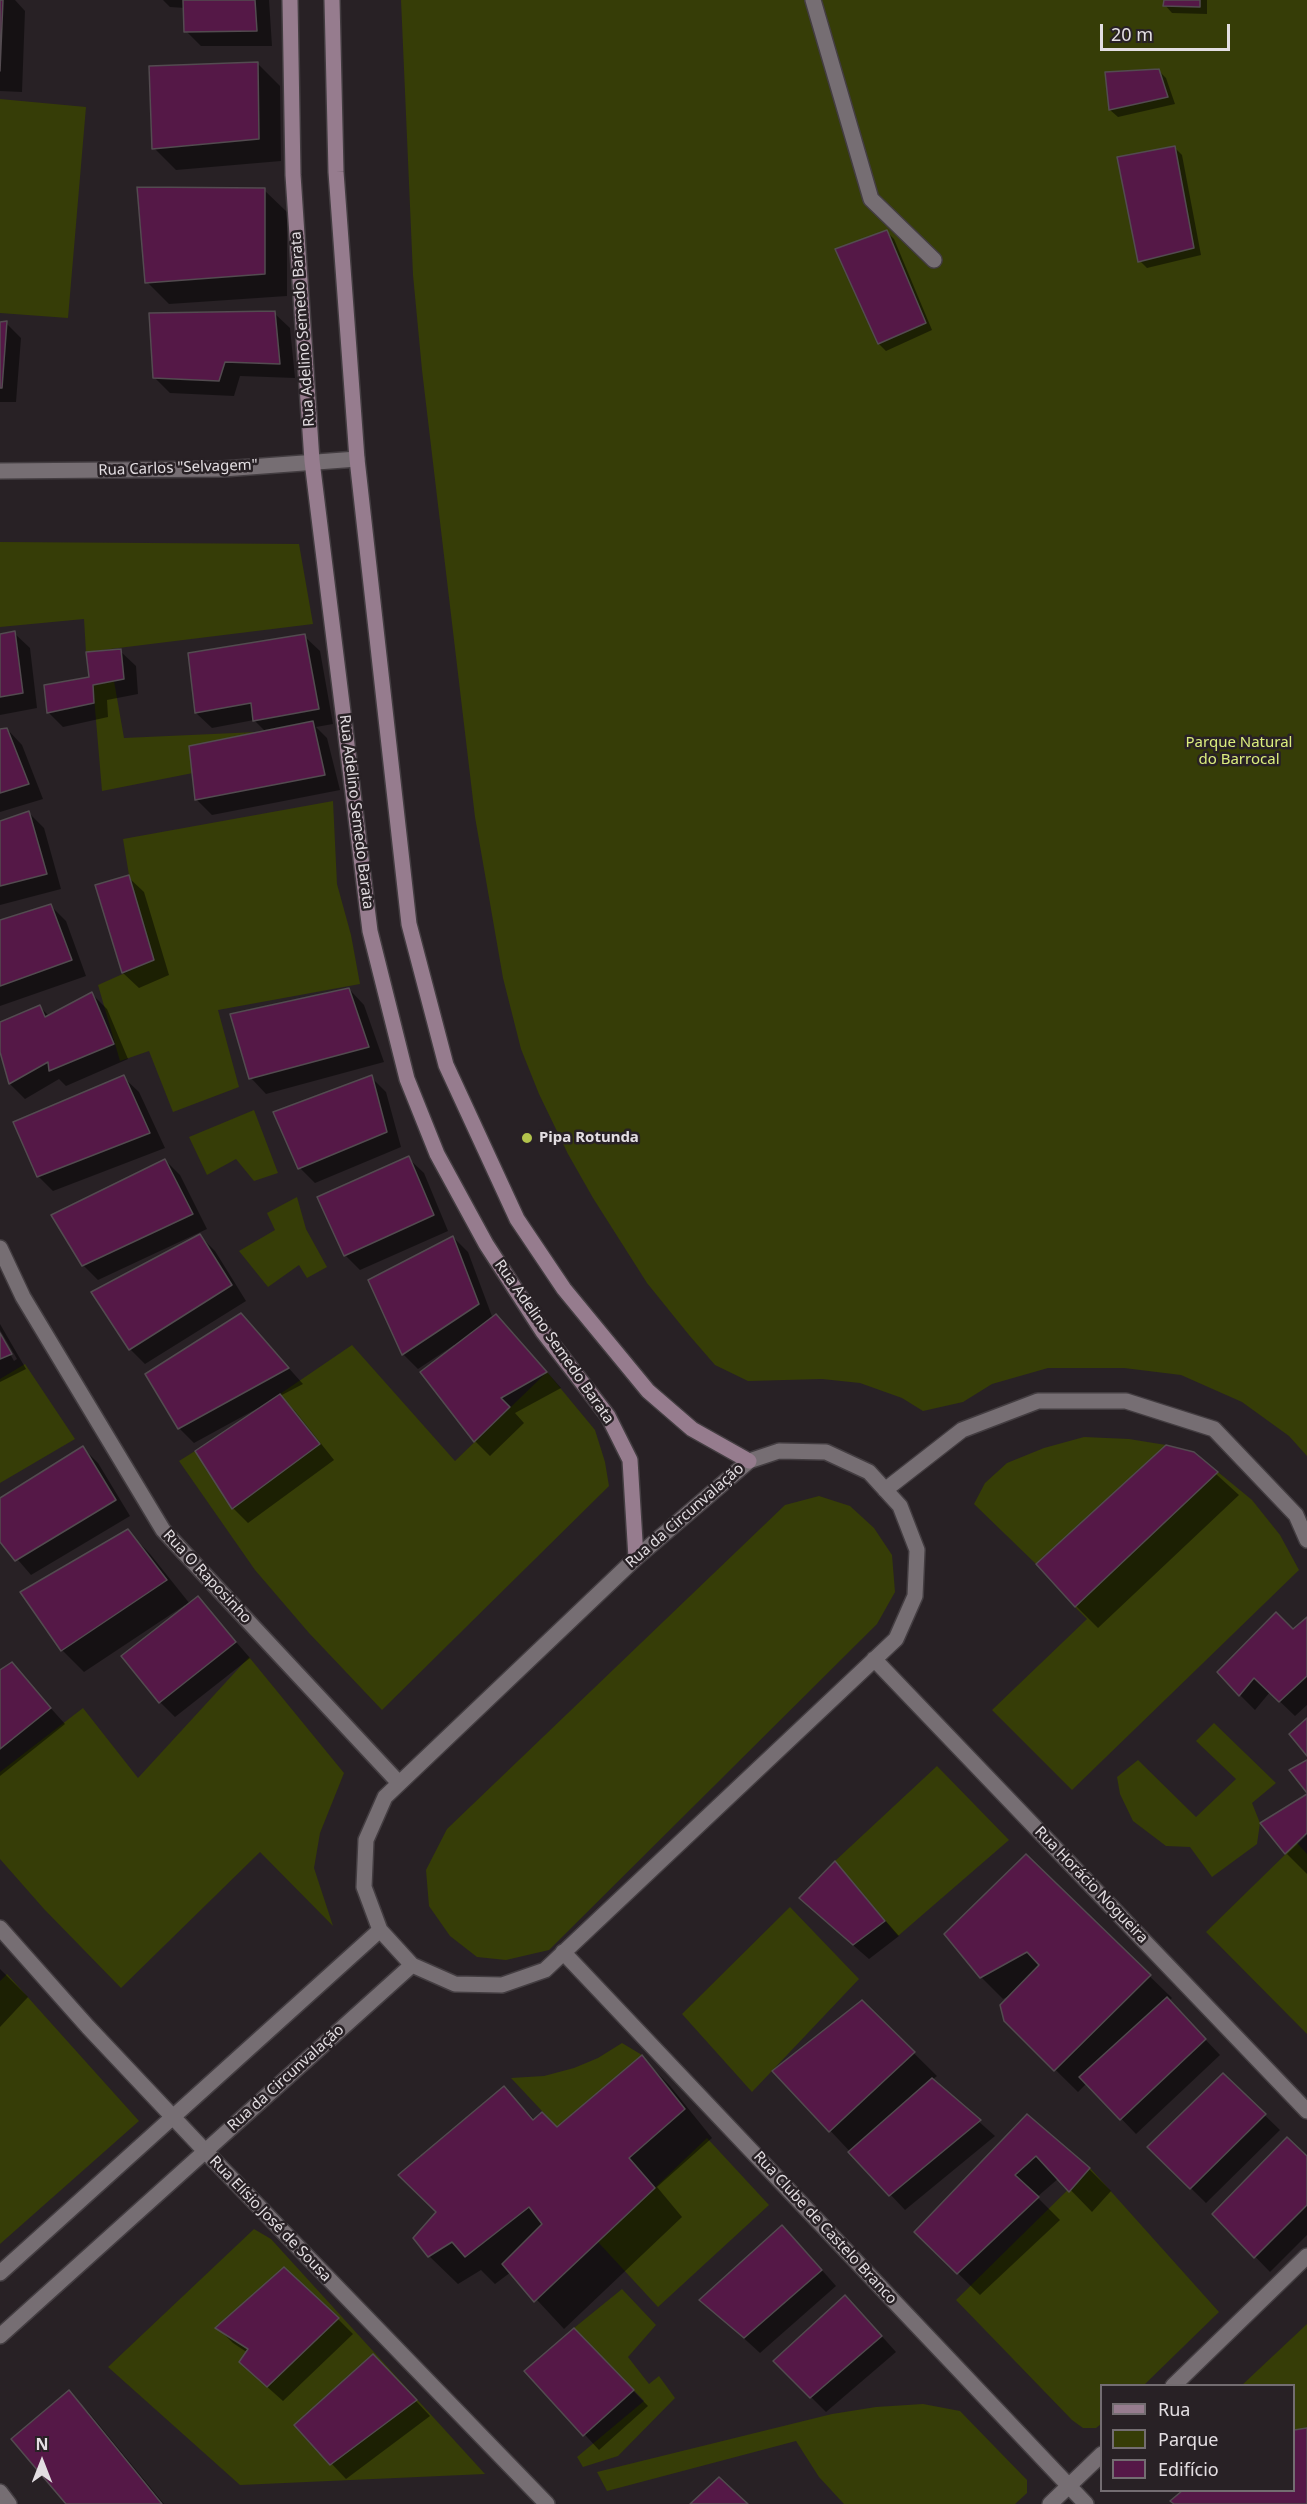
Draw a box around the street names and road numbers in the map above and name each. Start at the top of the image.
street label: Rua Adelino Semedo Barata [287,231,319,427]
street label: Rua Carlos "Selvagem" [98,456,258,480]
street label: Rua Adelino Semedo Barata [335,714,377,910]
street label: Rua Adelino Semedo Barata [490,1257,618,1427]
street label: Rua da Circunvalação [622,1460,748,1572]
street label: Rua O Raposinho [159,1527,255,1627]
street label: Rua Horácio Nogueira [1031,1823,1151,1947]
street label: Rua da Circunvalação [224,2021,348,2135]
street label: Rua Clube de Castelo Branco [749,2148,901,2308]
street label: Rua Elísio José de Sousa [205,2153,335,2285]

